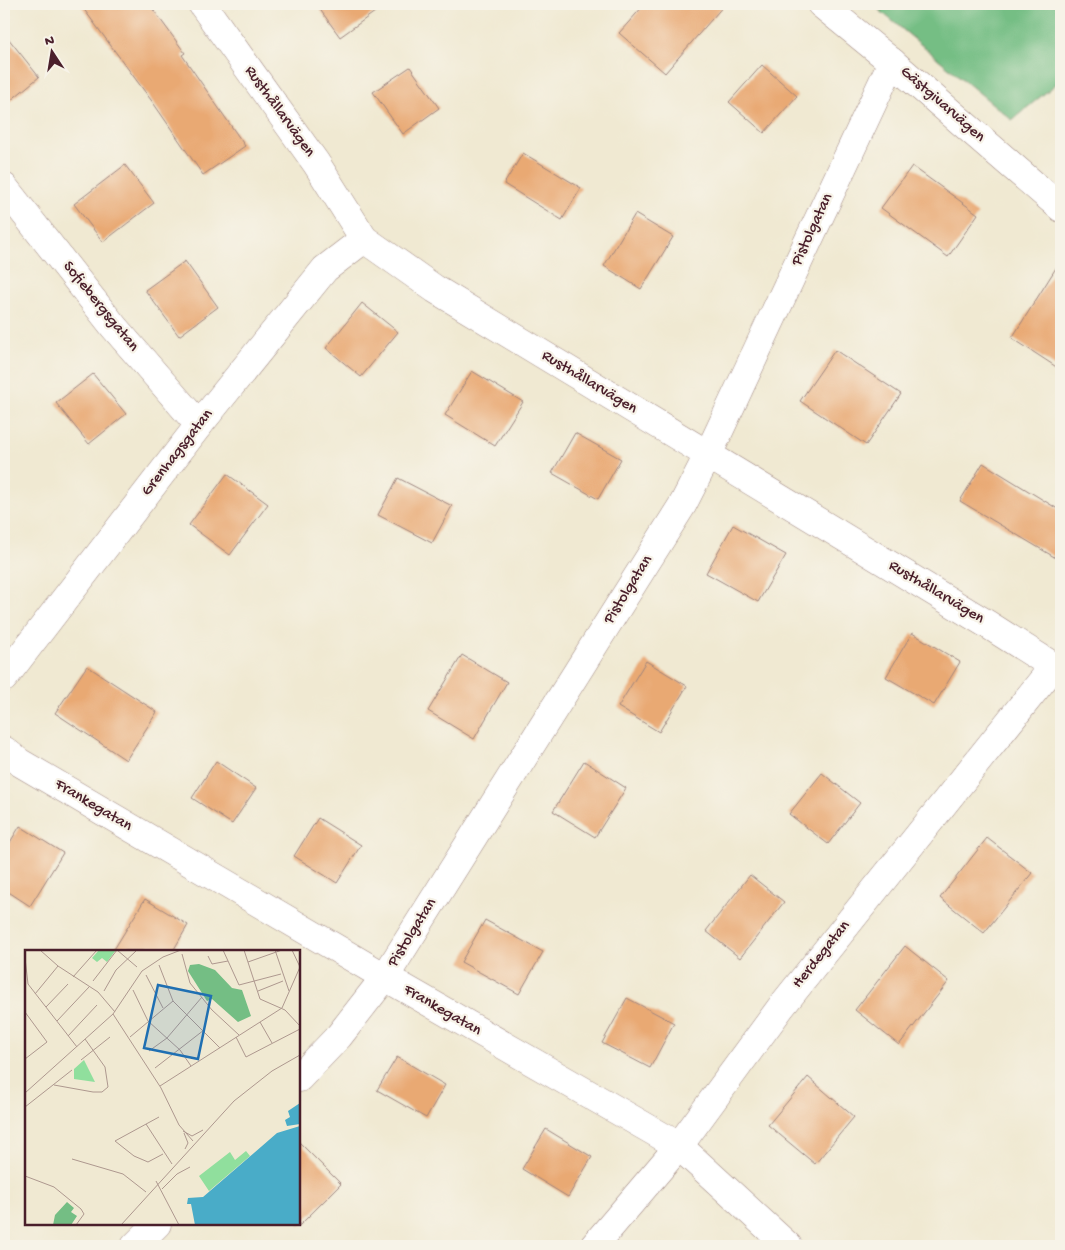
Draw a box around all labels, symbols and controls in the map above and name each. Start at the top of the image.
north arrow [28,28,78,78]
text: N [44,32,56,51]
street label: Rusthållarvägen [239,63,319,162]
street label: Gästgivarvägen [896,63,989,147]
street label: Pistolgatan [788,190,838,270]
street label: Sofiebergsgatan [58,258,142,356]
street label: Rusthållarvägen [538,347,641,419]
street label: Grenhagsgatan [138,405,218,500]
street label: Pistolgatan [600,552,658,629]
street label: Rusthållarvägen [885,557,988,629]
street label: Frankegatan [50,775,135,837]
street label: Pistolgatan [384,895,442,972]
street label: Herdegatan [789,917,855,993]
inset map [25,950,300,1225]
street label: Frankegatan [399,981,485,1041]

